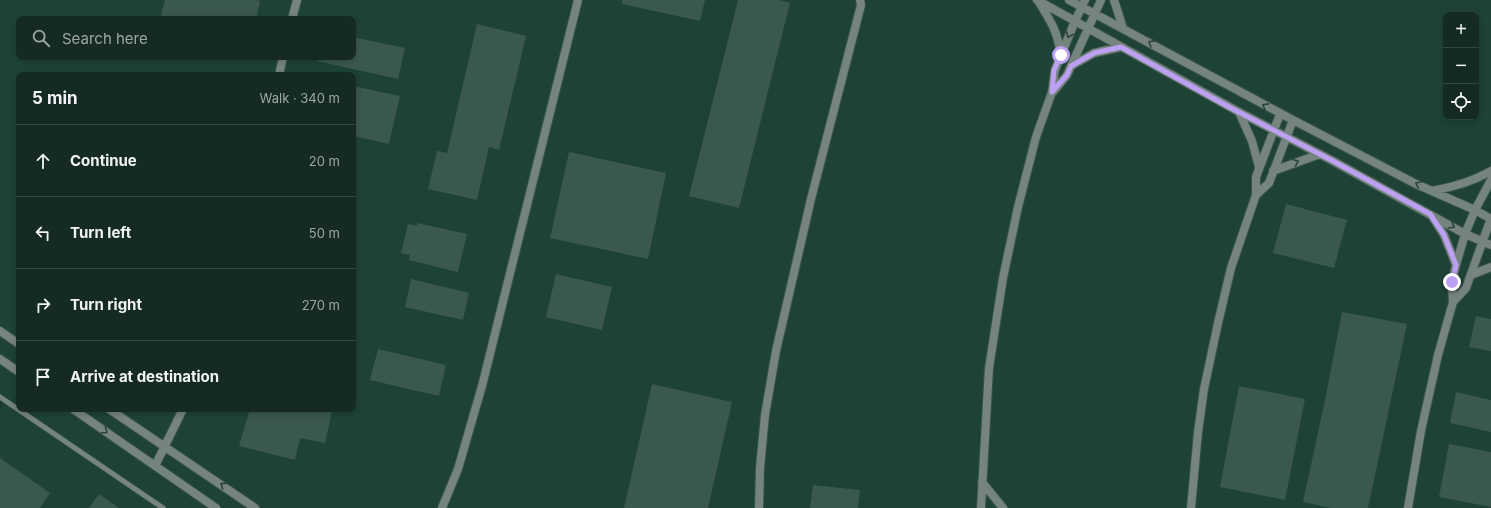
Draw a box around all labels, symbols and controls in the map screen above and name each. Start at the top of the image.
map controls [1443,12,1479,120]
button: + [1443,12,1479,48]
search box [16,16,356,60]
icon: search [30,27,52,49]
text: Search here [62,29,148,48]
one-way arrow [1066,31,1074,39]
one-way arrow [1148,41,1155,48]
route start [1052,46,1070,64]
button: − [1443,48,1479,84]
button: locate [1443,84,1479,120]
text: 5 min [32,88,78,108]
text: Walk · 340 m [260,90,340,106]
one-way arrow [1262,103,1269,110]
icon: ahead [32,150,54,172]
text: Continue [70,151,137,170]
text: 20 m [309,153,340,169]
one-way arrow [1292,158,1299,166]
one-way arrow [1415,181,1422,189]
icon: left [32,222,54,244]
one-way arrow [1448,222,1455,229]
text: Turn left [70,223,131,242]
text: 50 m [309,225,340,241]
route end [1443,273,1461,291]
icon: right [32,294,54,316]
text: Turn right [70,295,142,314]
text: 270 m [302,297,340,313]
icon: arrive [32,366,54,388]
text: Arrive at destination [70,367,219,386]
one-way arrow [100,426,107,433]
one-way arrow [220,483,227,490]

